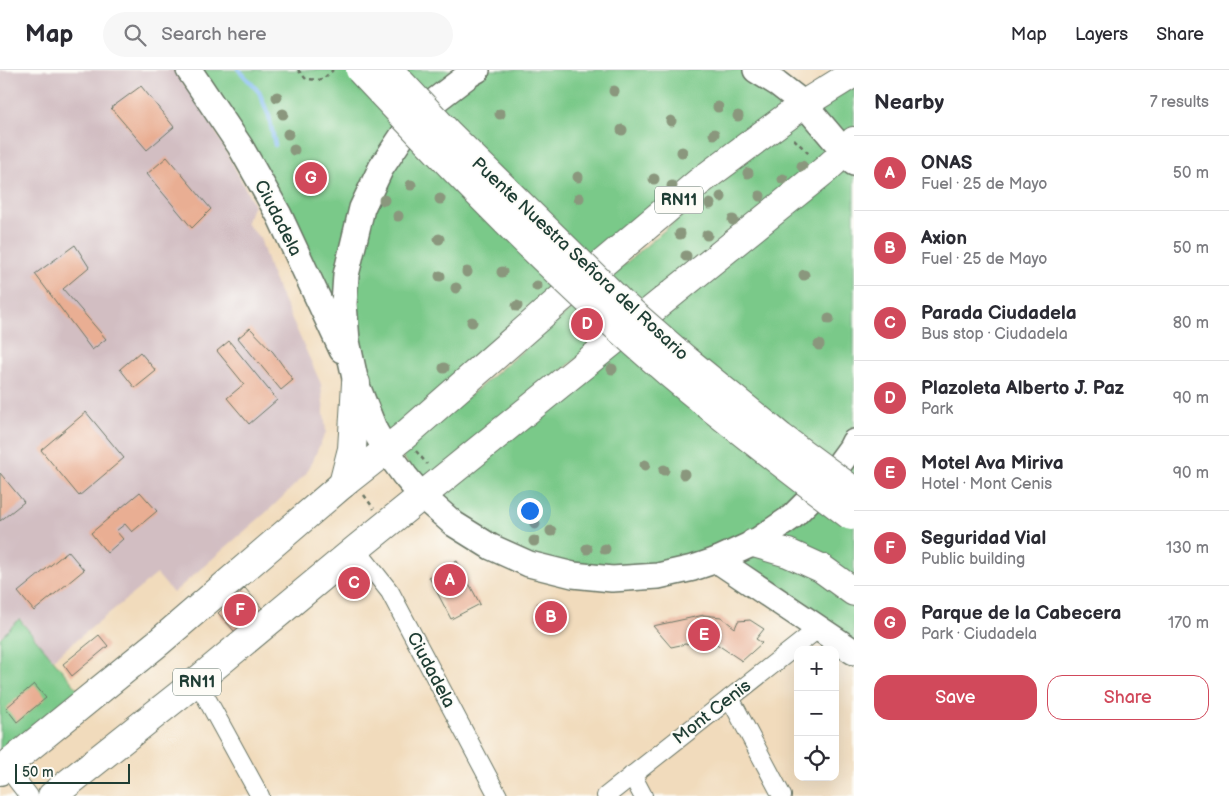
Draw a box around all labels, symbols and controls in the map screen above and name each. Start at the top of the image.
search box [103,12,453,57]
text: Map [25,20,73,49]
icon: search [121,21,149,49]
text: Search here [161,23,267,46]
text: Map [1011,24,1047,45]
text: Layers [1075,24,1128,45]
text: Share [1156,24,1204,45]
text: Nearby [874,90,944,115]
text: 7 results [1150,93,1209,112]
text: ONAS [921,152,972,175]
street label: Puente Nuestra Señora del Rosario [467,153,693,365]
pin: G [295,159,327,197]
text: A [885,164,895,183]
text: 50 m [1173,164,1209,183]
text: Fuel · 25 de Mayo [921,175,1047,194]
street label: Ciudadela [250,176,306,260]
road number: RN11 [655,186,703,214]
text: Axion [921,227,967,250]
text: B [884,239,896,258]
text: 50 m [1173,239,1209,258]
text: Fuel · 25 de Mayo [921,250,1047,269]
text: Parada Ciudadela [921,302,1077,325]
pin: D [571,305,603,343]
text: C [884,314,896,333]
text: 80 m [1173,314,1209,333]
text: Bus stop · Ciudadela [921,325,1068,344]
text: Plazoleta Alberto J. Paz [921,377,1124,400]
text: D [884,389,896,408]
text: 90 m [1173,389,1209,408]
text: Park [921,400,953,419]
text: Motel Ava Miriva [921,452,1064,475]
text: E [885,464,895,483]
text: 90 m [1173,464,1209,483]
text: Hotel · Mont Cenis [921,475,1052,494]
your location [517,498,543,524]
text: Seguridad Vial [921,527,1046,550]
text: F [885,539,895,558]
text: 130 m [1166,539,1209,558]
text: Public building [921,550,1025,569]
pin: A [434,561,466,599]
pin: C [338,564,370,602]
pin: F [224,591,256,629]
pin: B [535,598,567,636]
text: Parque de la Cabecera [921,602,1122,625]
text: G [884,614,896,633]
text: 170 m [1168,614,1209,633]
pin: E [688,616,720,654]
text: Park · Ciudadela [921,625,1037,644]
street label: Ciudadela [402,629,460,711]
map controls [794,646,839,781]
button: + [794,646,839,691]
road number: RN11 [173,668,221,696]
street label: Mont Cenis [669,675,755,749]
button: Save [874,675,1037,720]
button: Share [1047,675,1209,720]
button: − [794,691,839,736]
button: locate [794,736,839,781]
scale bar [15,761,130,784]
text: 50 m [22,764,54,781]

